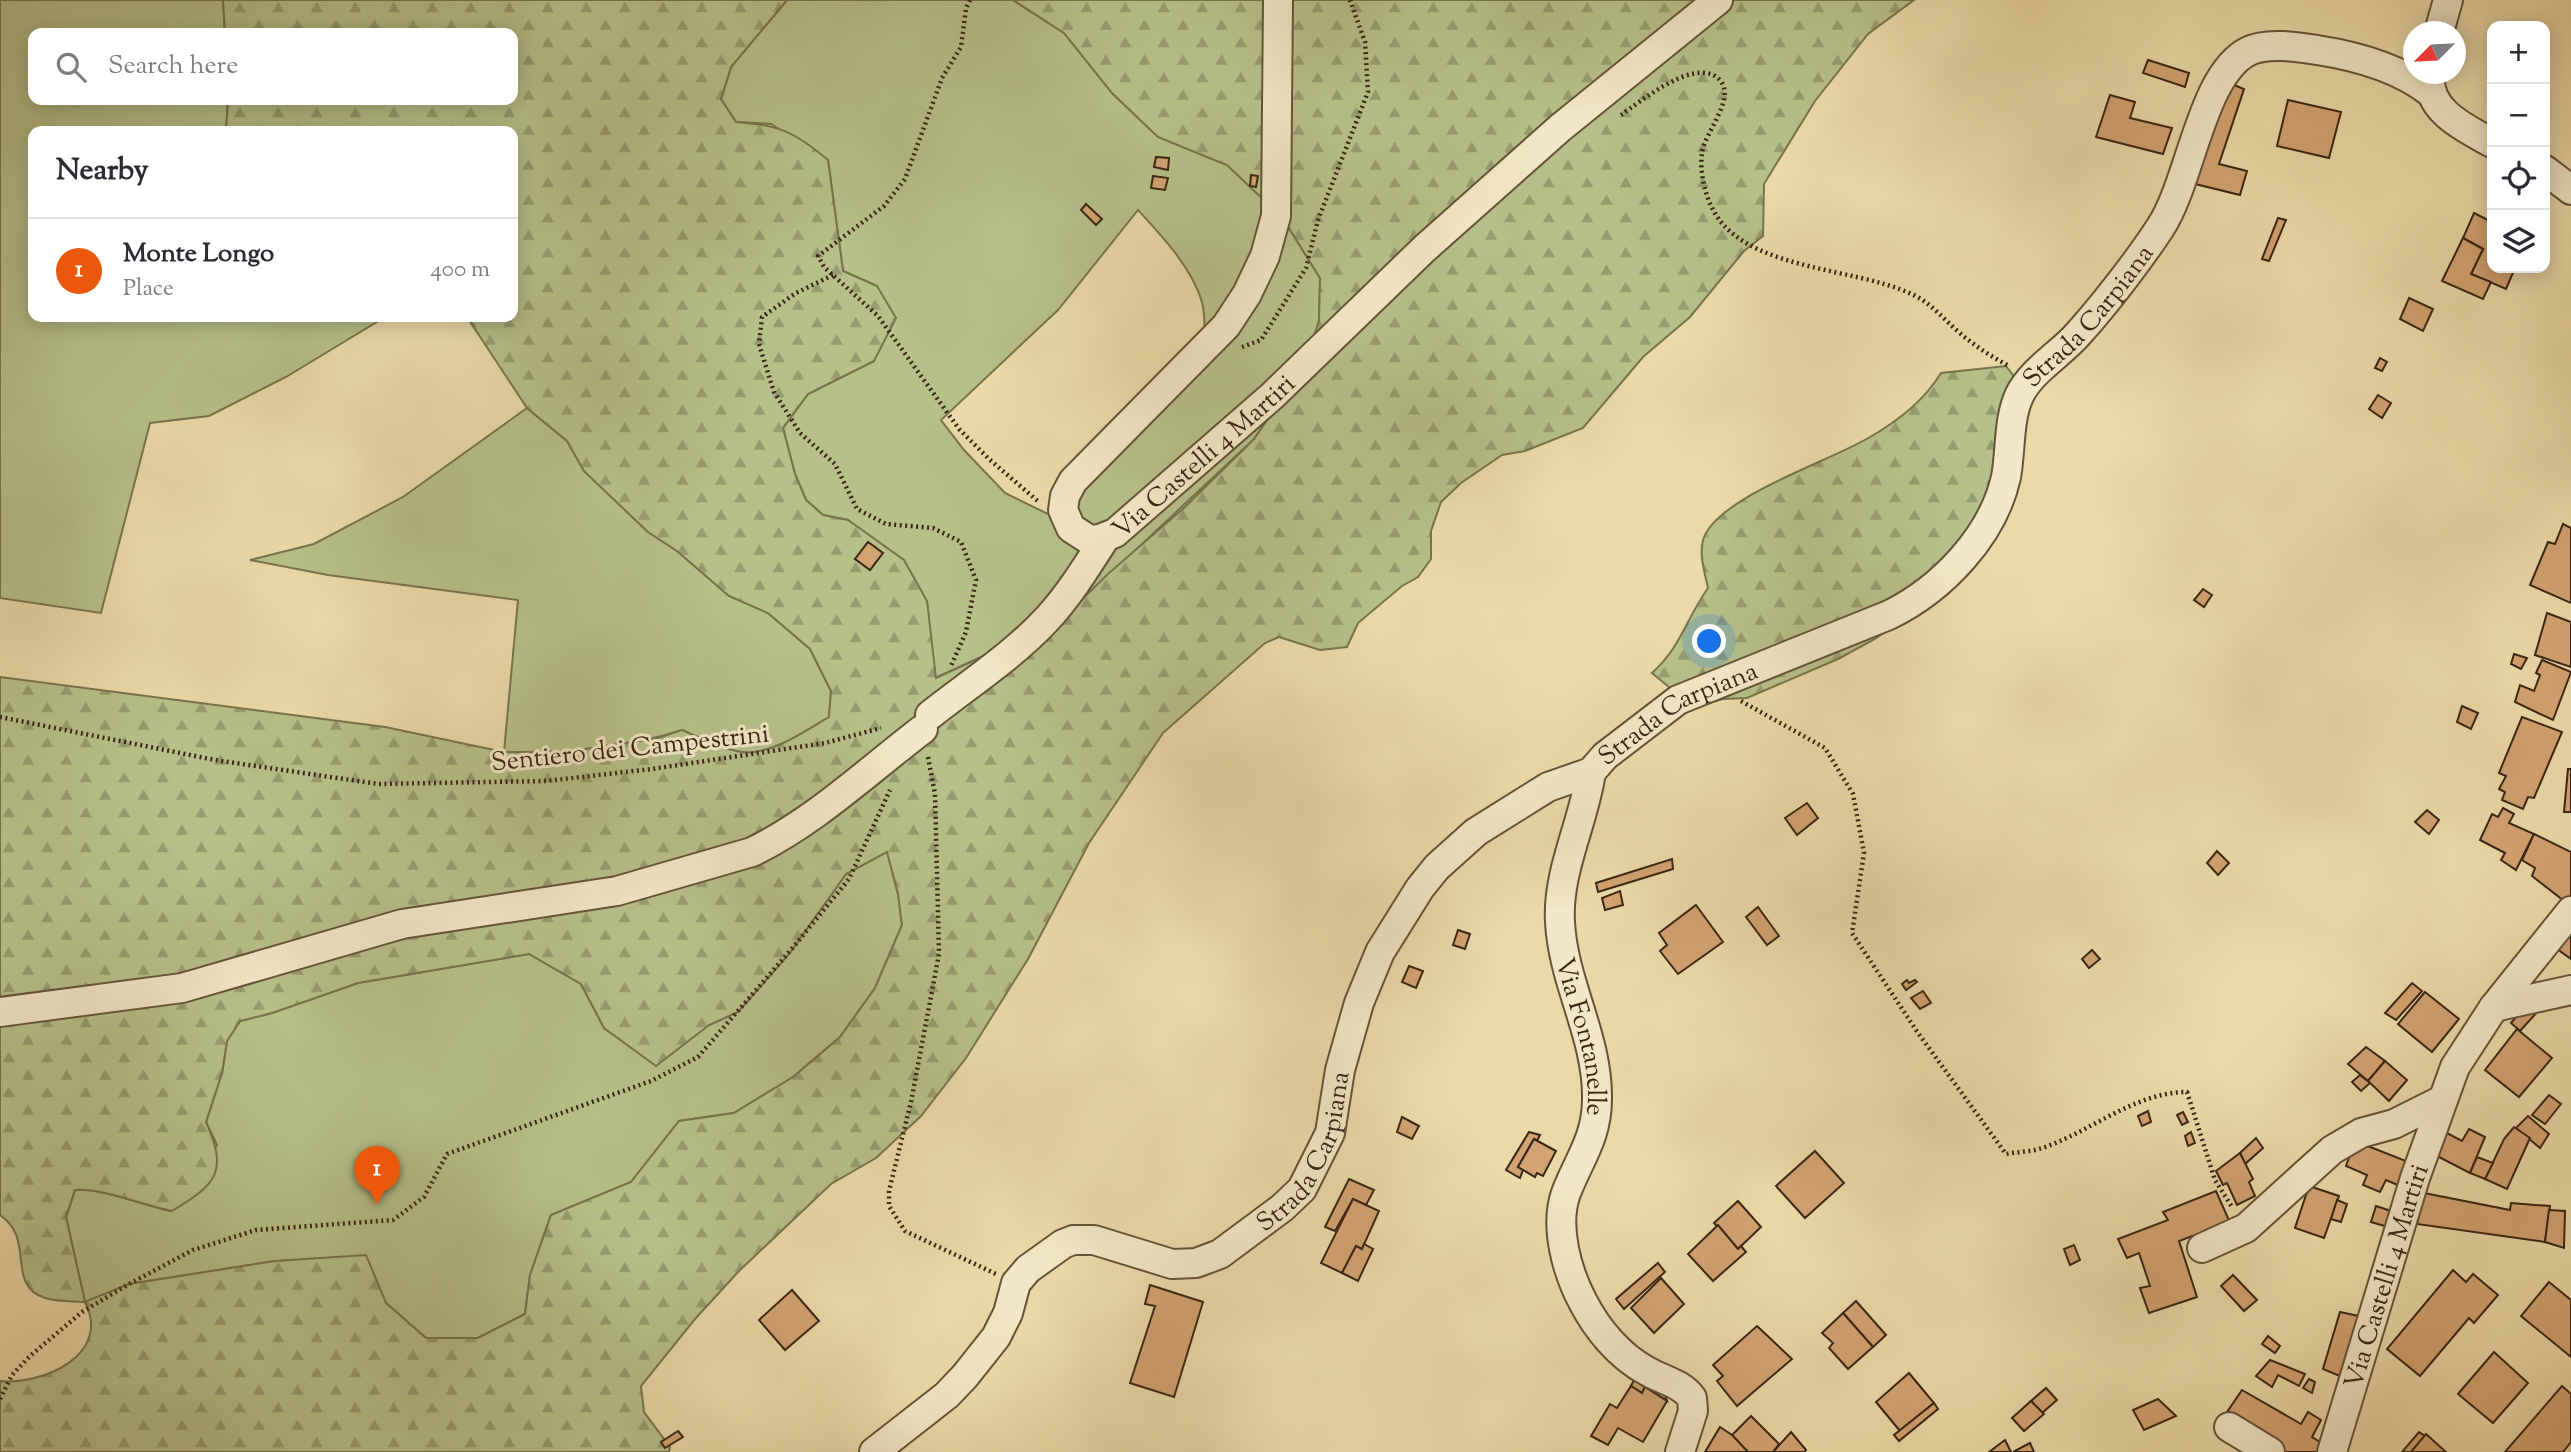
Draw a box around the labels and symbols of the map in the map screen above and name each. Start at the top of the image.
north arrow [2403,21,2466,84]
street label: Strada Carpiana [2015,238,2164,397]
street label: Via Castelli 4 Martiri [1105,367,1305,548]
your location [1692,624,1726,658]
street label: Strada Carpiana [1591,654,1764,776]
street label: Sentiero dei Campestrini [489,716,771,782]
street label: Via Fontanelle [1545,954,1613,1117]
street label: Strada Carpiana [1249,1069,1360,1242]
pin: 1 [354,1146,400,1204]
street label: Via Castelli 4 Martiri [2336,1159,2440,1393]

